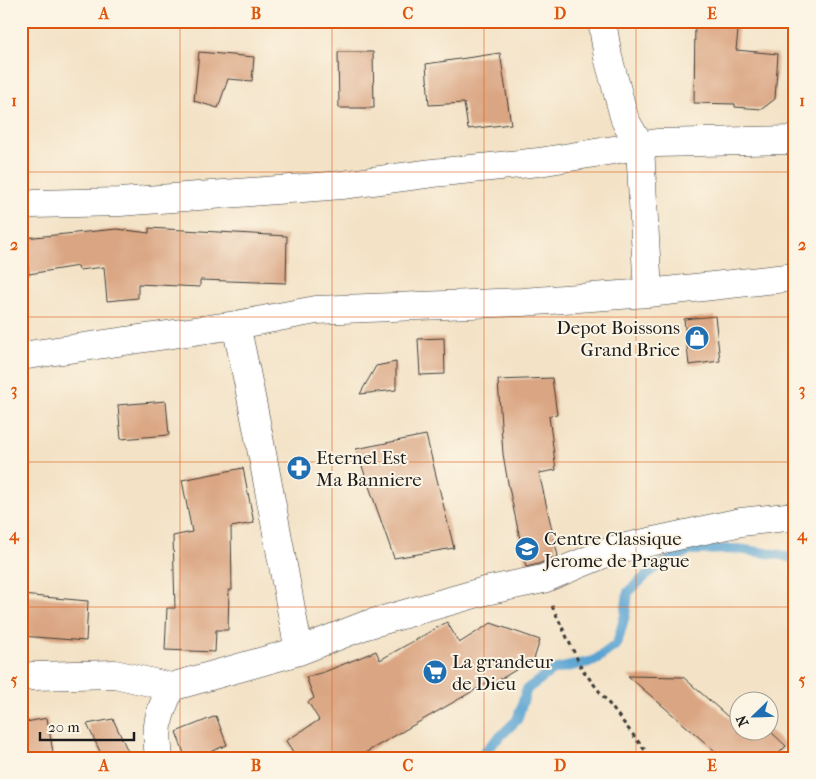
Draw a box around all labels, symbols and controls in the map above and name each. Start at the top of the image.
text: A [98,4,110,23]
text: B [251,4,261,23]
text: C [403,4,414,23]
text: D [554,4,566,23]
text: E [707,4,717,23]
text: 1 [11,91,17,110]
text: 1 [799,91,805,110]
text: 2 [10,235,18,254]
text: 2 [798,235,806,254]
place label: Depot Boissons Grand Brice [556,317,680,361]
shop icon: Depot Boissons Grand Brice [684,325,710,351]
text: 3 [11,380,17,400]
text: 3 [799,380,805,400]
place label: Eternel Est Ma Banniere [316,447,422,491]
pharmacy icon: Eternel Est Ma Banniere [286,455,312,481]
text: 4 [8,525,20,545]
text: 4 [796,525,808,545]
place label: Centre Classique Jerome de Prague [542,528,690,572]
school or university icon: Centre Classique Jerome de Prague [514,536,540,562]
place label: La grandeur de Dieu [452,651,554,695]
supermarket icon: La grandeur de Dieu [422,659,448,685]
text: 5 [11,670,18,689]
text: 5 [799,670,806,689]
north arrow [728,692,778,742]
scale bar [40,709,134,741]
text: N [732,712,752,729]
text: 20 m [48,718,80,736]
text: A [98,756,110,775]
text: B [251,756,261,775]
text: C [403,756,414,775]
text: D [554,756,566,775]
text: E [707,756,717,775]

